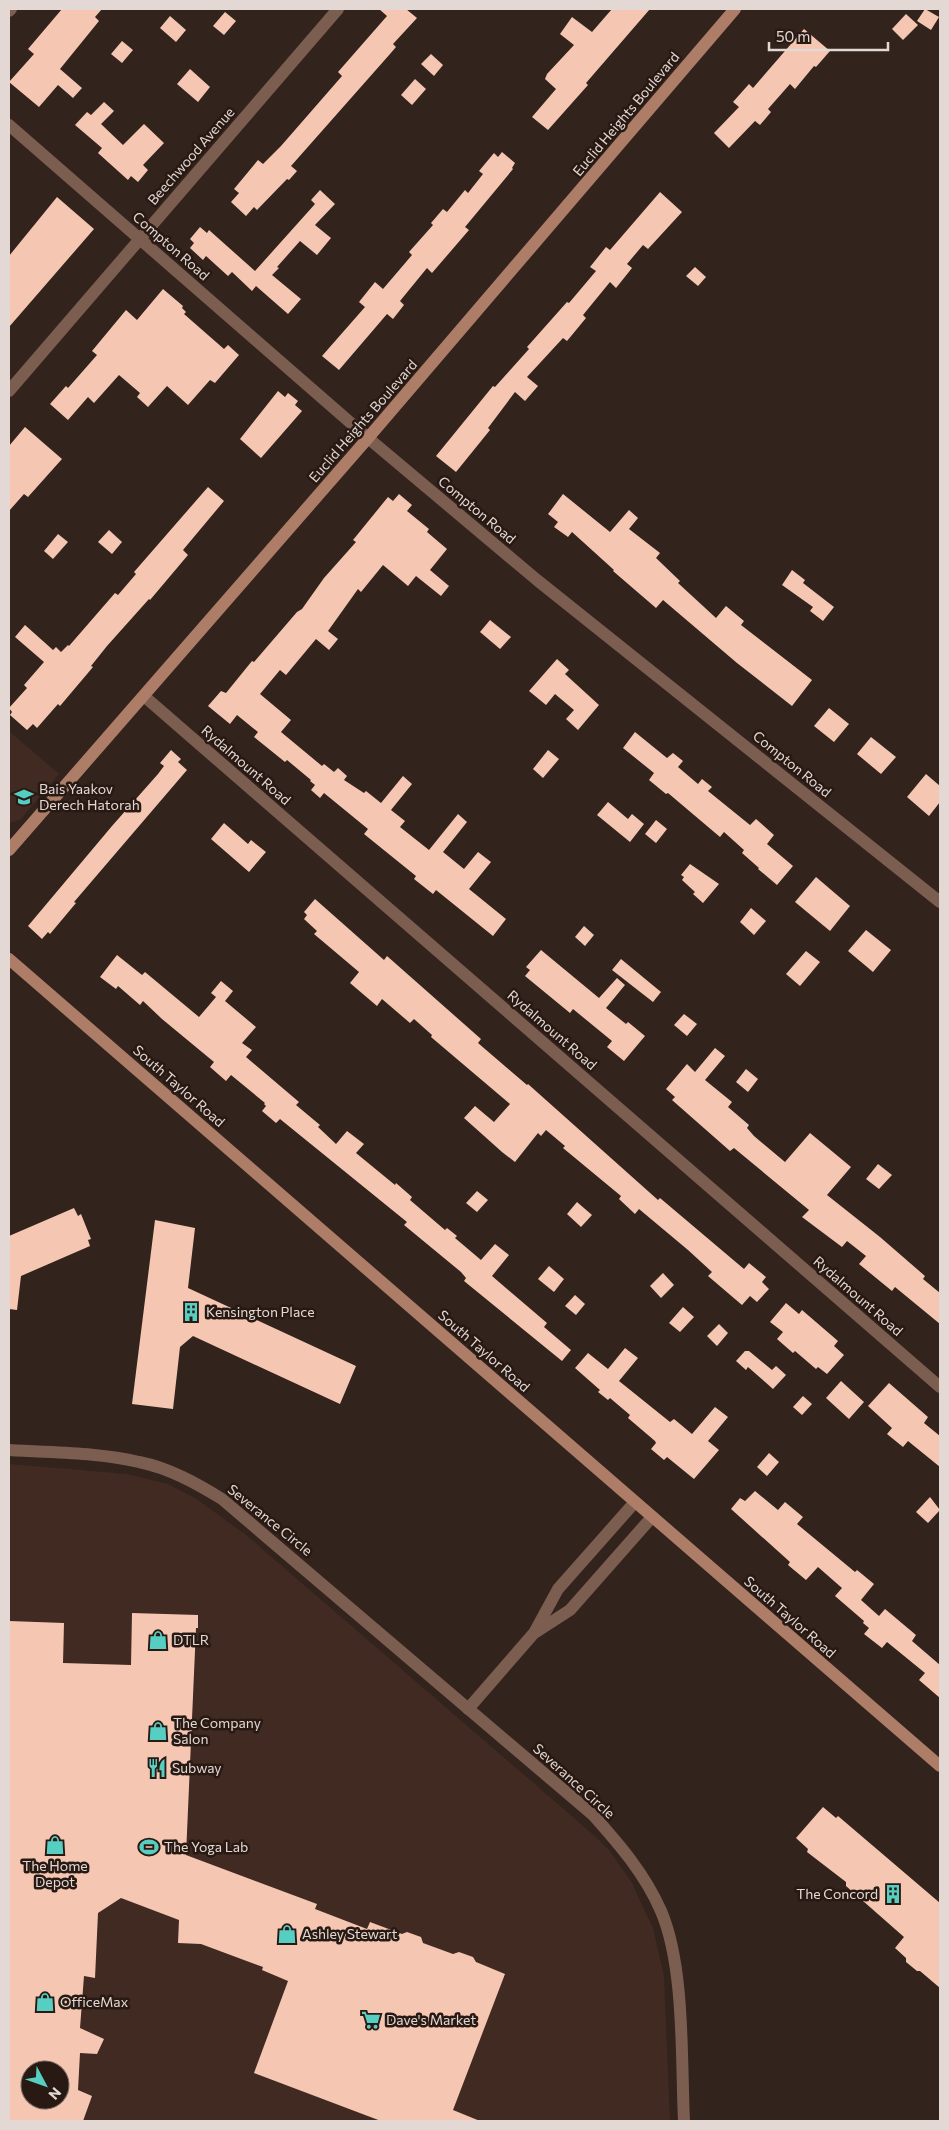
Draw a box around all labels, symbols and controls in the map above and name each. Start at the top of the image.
scale bar [769,20,888,52]
text: 50 m [776,27,810,45]
street label: Euclid Heights Boulevard [569,48,682,179]
street label: Beechwood Avenue [144,103,238,208]
street label: Compton Road [130,208,213,283]
street label: Euclid Heights Boulevard [305,356,420,485]
street label: Compton Road [435,472,519,547]
street label: Rydalmount Road [198,721,294,808]
street label: Compton Road [750,727,835,800]
place label: Bais Yaakov Derech Hatorah [39,780,140,813]
school or university icon: Bais Yaakov Derech Hatorah [13,786,35,808]
street label: Rydalmount Road [504,986,600,1073]
street label: South Taylor Road [130,1041,229,1130]
street label: Rydalmount Road [810,1252,906,1339]
building icon: Kensington Place [180,1301,202,1323]
place label: Kensington Place [206,1303,315,1320]
street label: South Taylor Road [435,1306,534,1395]
street label: Severance Circle [225,1480,316,1559]
street label: South Taylor Road [741,1572,840,1661]
shop icon: DTLR [147,1629,169,1651]
place label: DTLR [173,1631,209,1648]
place label: The Company Salon [173,1714,261,1747]
shop icon: The Company Salon [147,1720,169,1742]
street label: Severance Circle [530,1740,619,1822]
restaurant icon: Subway [146,1757,168,1779]
place label: Subway [172,1759,222,1776]
shop icon: The Home Depot [44,1834,66,1856]
sports icon: The Yoga Lab [138,1836,160,1858]
place label: The Yoga Lab [164,1838,248,1855]
place label: The Home Depot [22,1857,88,1890]
building icon: The Concord [882,1883,904,1905]
place label: The Concord [796,1885,878,1902]
shop icon: Ashley Stewart [276,1923,298,1945]
place label: Ashley Stewart [302,1925,398,1942]
shop icon: OfficeMax [34,1991,56,2013]
place label: OfficeMax [60,1993,129,2010]
supermarket icon: Dave's Market [360,2009,382,2031]
place label: Dave's Market [386,2011,476,2028]
north arrow [20,2060,70,2110]
text: N [45,2084,65,2103]

